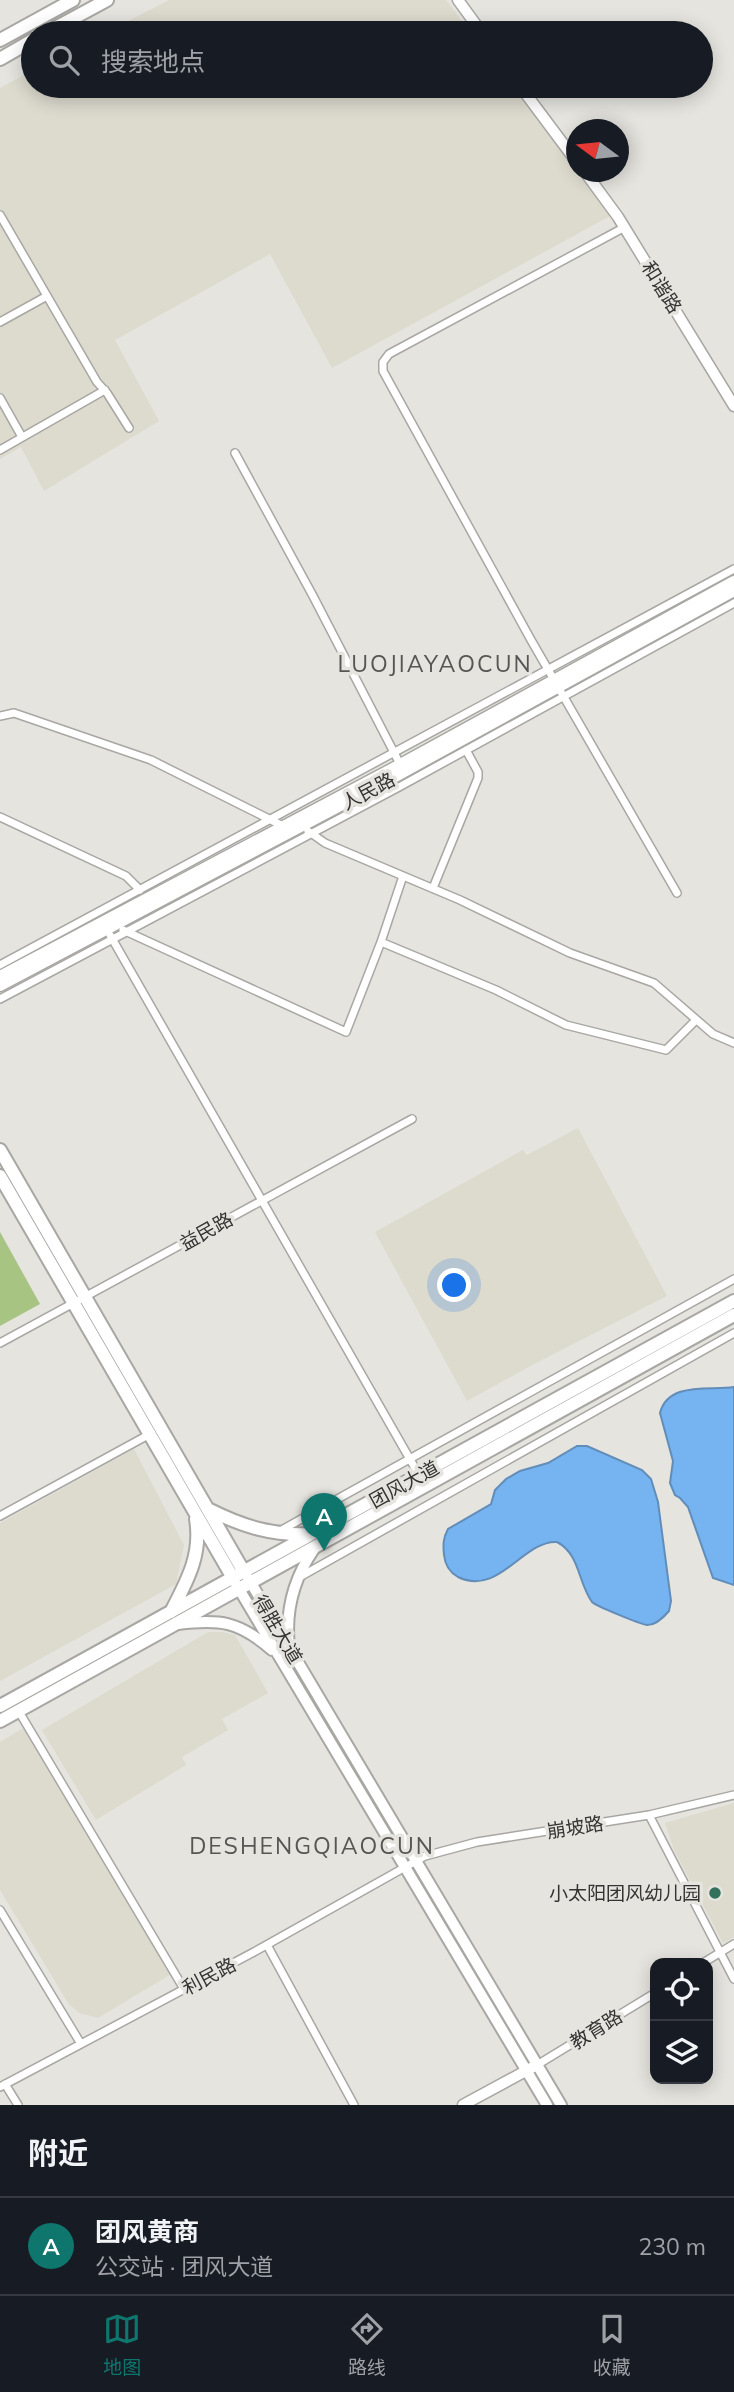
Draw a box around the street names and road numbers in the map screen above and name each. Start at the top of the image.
street label: 和谐路 [637,256,687,318]
street label: 人民路 [337,767,399,815]
street label: 益民路 [175,1207,237,1255]
street label: 团风大道 [365,1455,443,1513]
street label: 得胜大道 [248,1590,308,1668]
street label: 崩坡路 [545,1811,605,1843]
street label: 利民路 [178,1952,240,2000]
street label: 教育路 [565,2004,627,2054]

